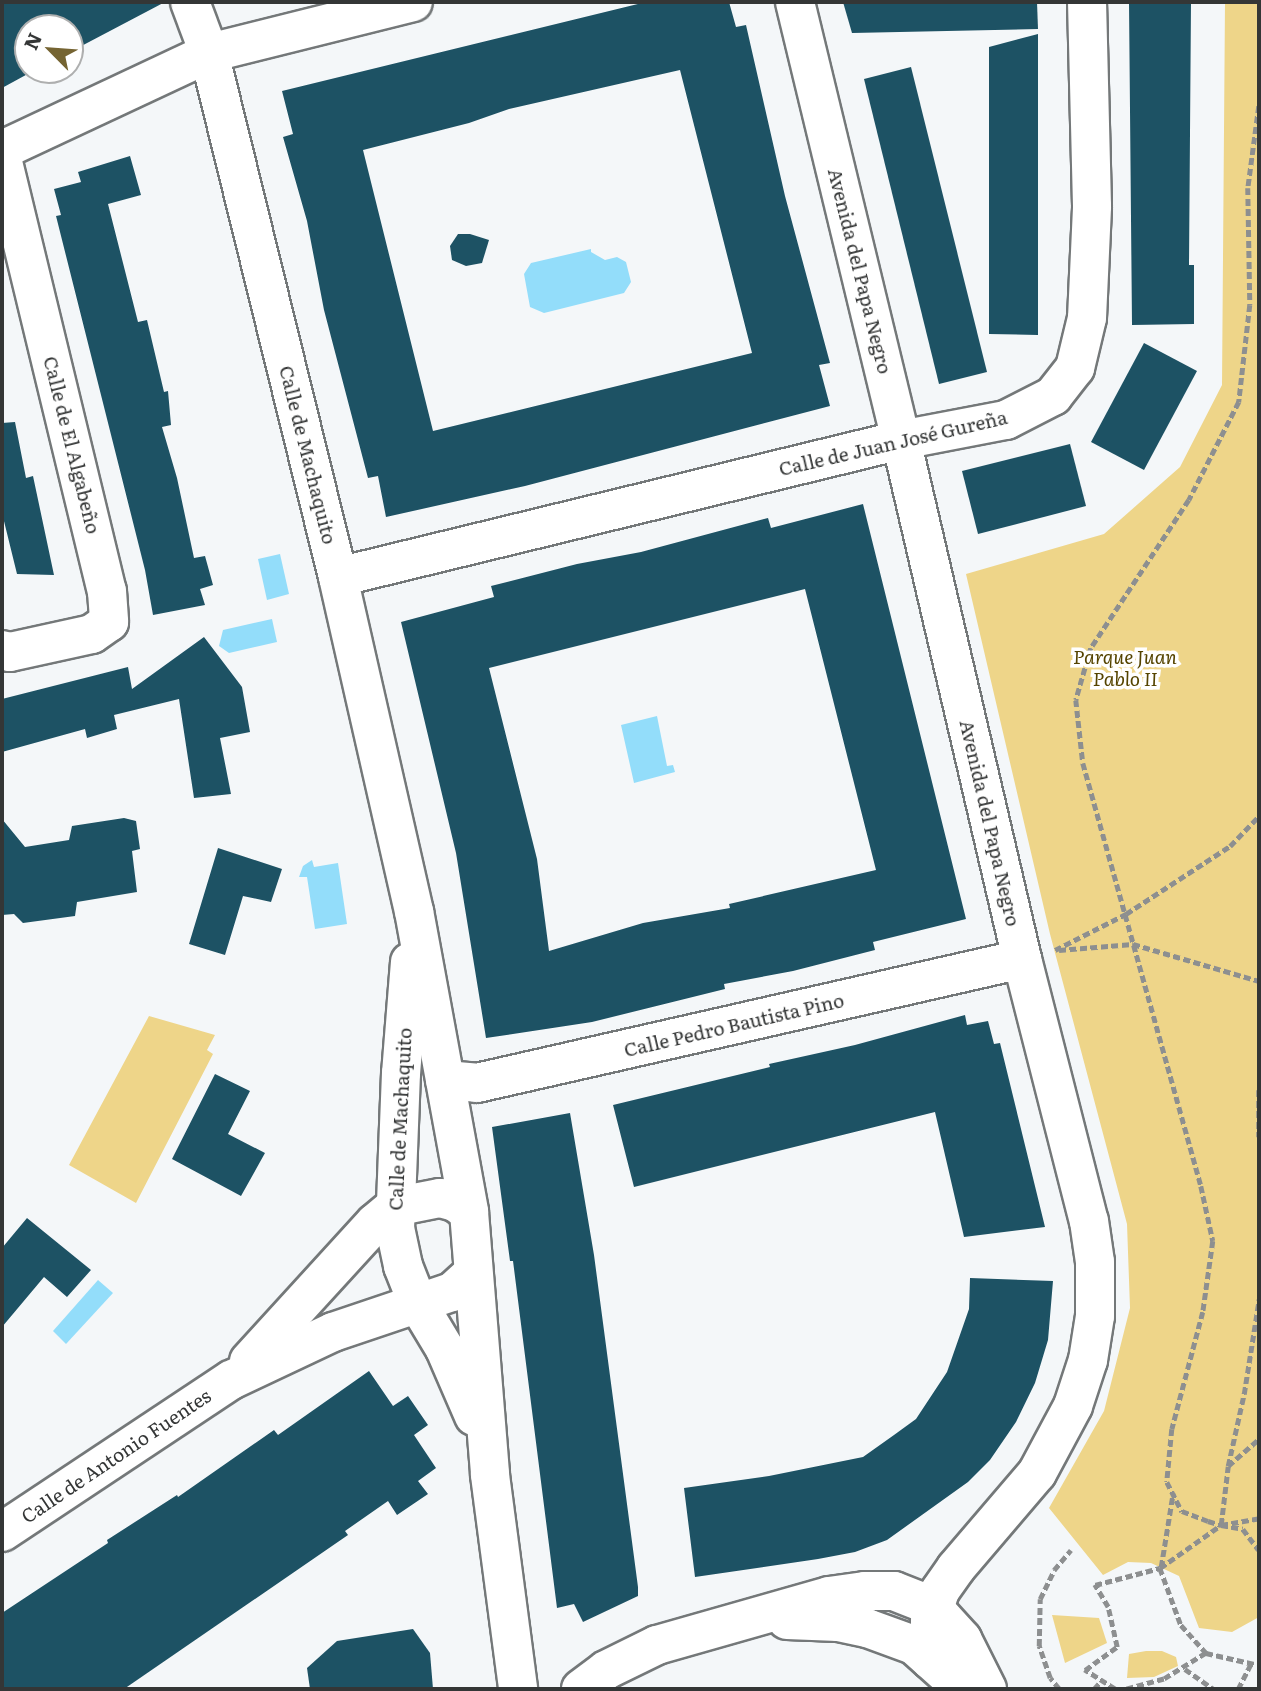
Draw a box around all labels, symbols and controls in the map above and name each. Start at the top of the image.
north arrow [14,14,84,84]
text: N [16,28,48,54]
street label: Avenida del Papa Negro [823,166,897,376]
street label: Calle de El Algabeño [39,354,105,536]
street label: Calle de Machaquito [275,363,341,547]
street label: Calle de Juan José Gureña [777,406,1009,480]
park label: Parque Juan Pablo II [1073,646,1177,690]
street label: Avenida del Papa Negro [955,718,1025,928]
street label: Calle Pedro Bautista Pino [622,989,846,1061]
street label: Calle de Machaquito [384,1027,416,1211]
street label: Calle de Antonio Fuentes [17,1384,215,1528]

